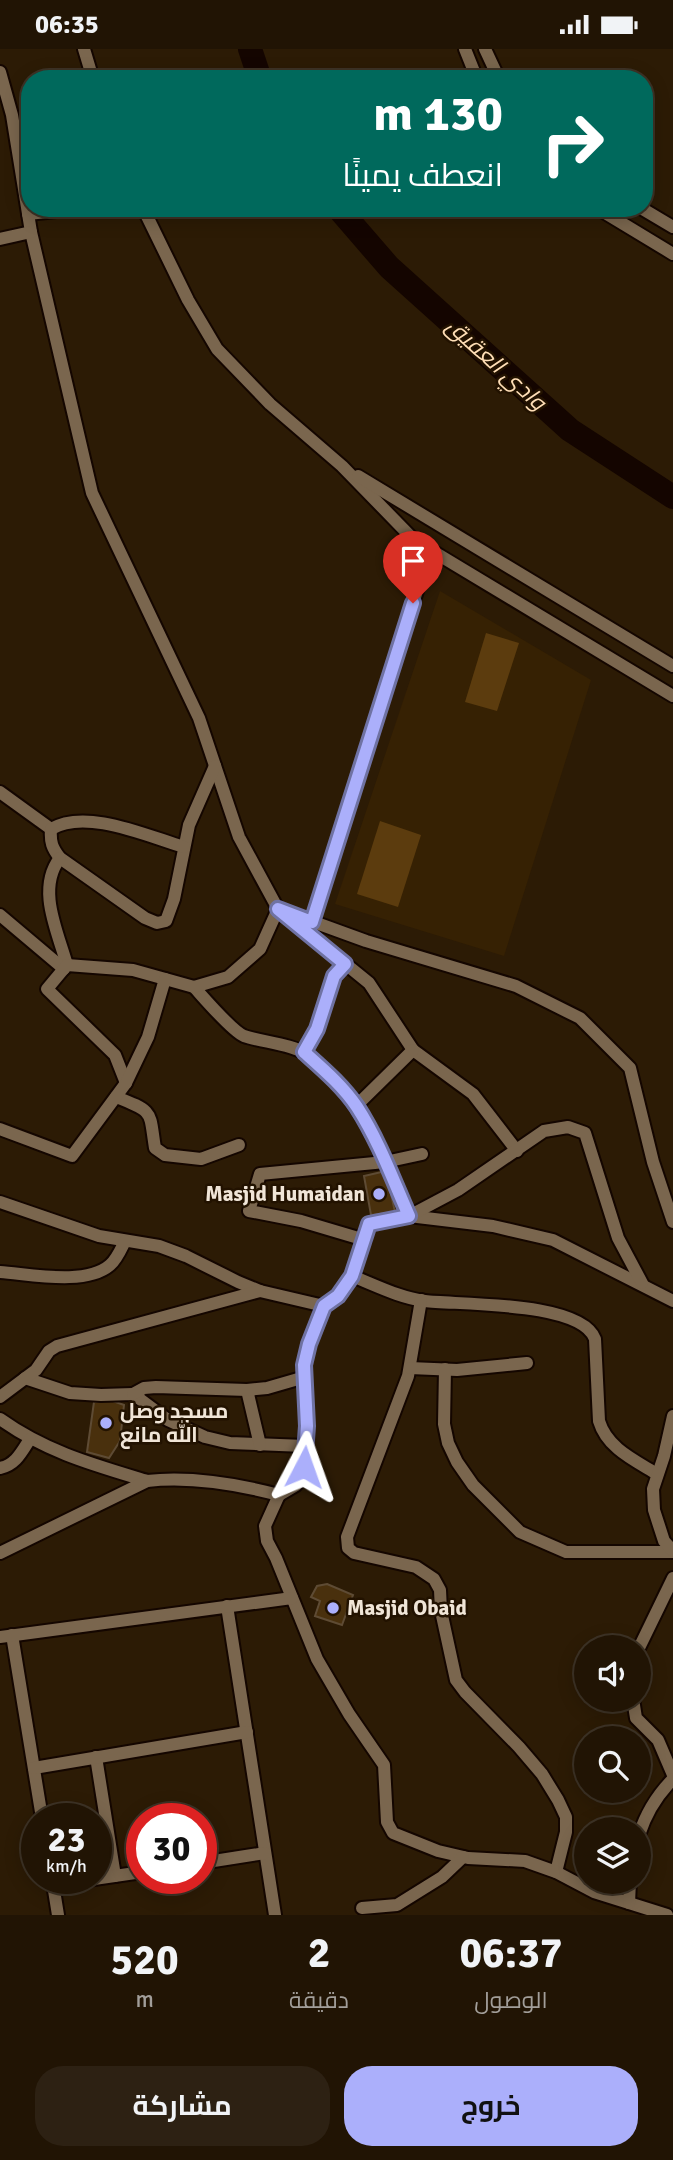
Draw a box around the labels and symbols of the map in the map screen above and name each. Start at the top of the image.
water label: وادي العقيق [438,312,553,420]
pin [383,531,443,603]
place label: Masjid Humaidan [205,1181,365,1207]
marker: Masjid Humaidan [371,1186,387,1202]
place label: مسجد وصل الله مانع [120,1398,228,1449]
marker: مسجد وصل الله مانع [98,1415,114,1431]
position arrow [267,1430,341,1504]
place label: Masjid Obaid [347,1595,467,1621]
marker: Masjid Obaid [325,1600,341,1616]
speed limit sign: 30 [126,1803,217,1894]

